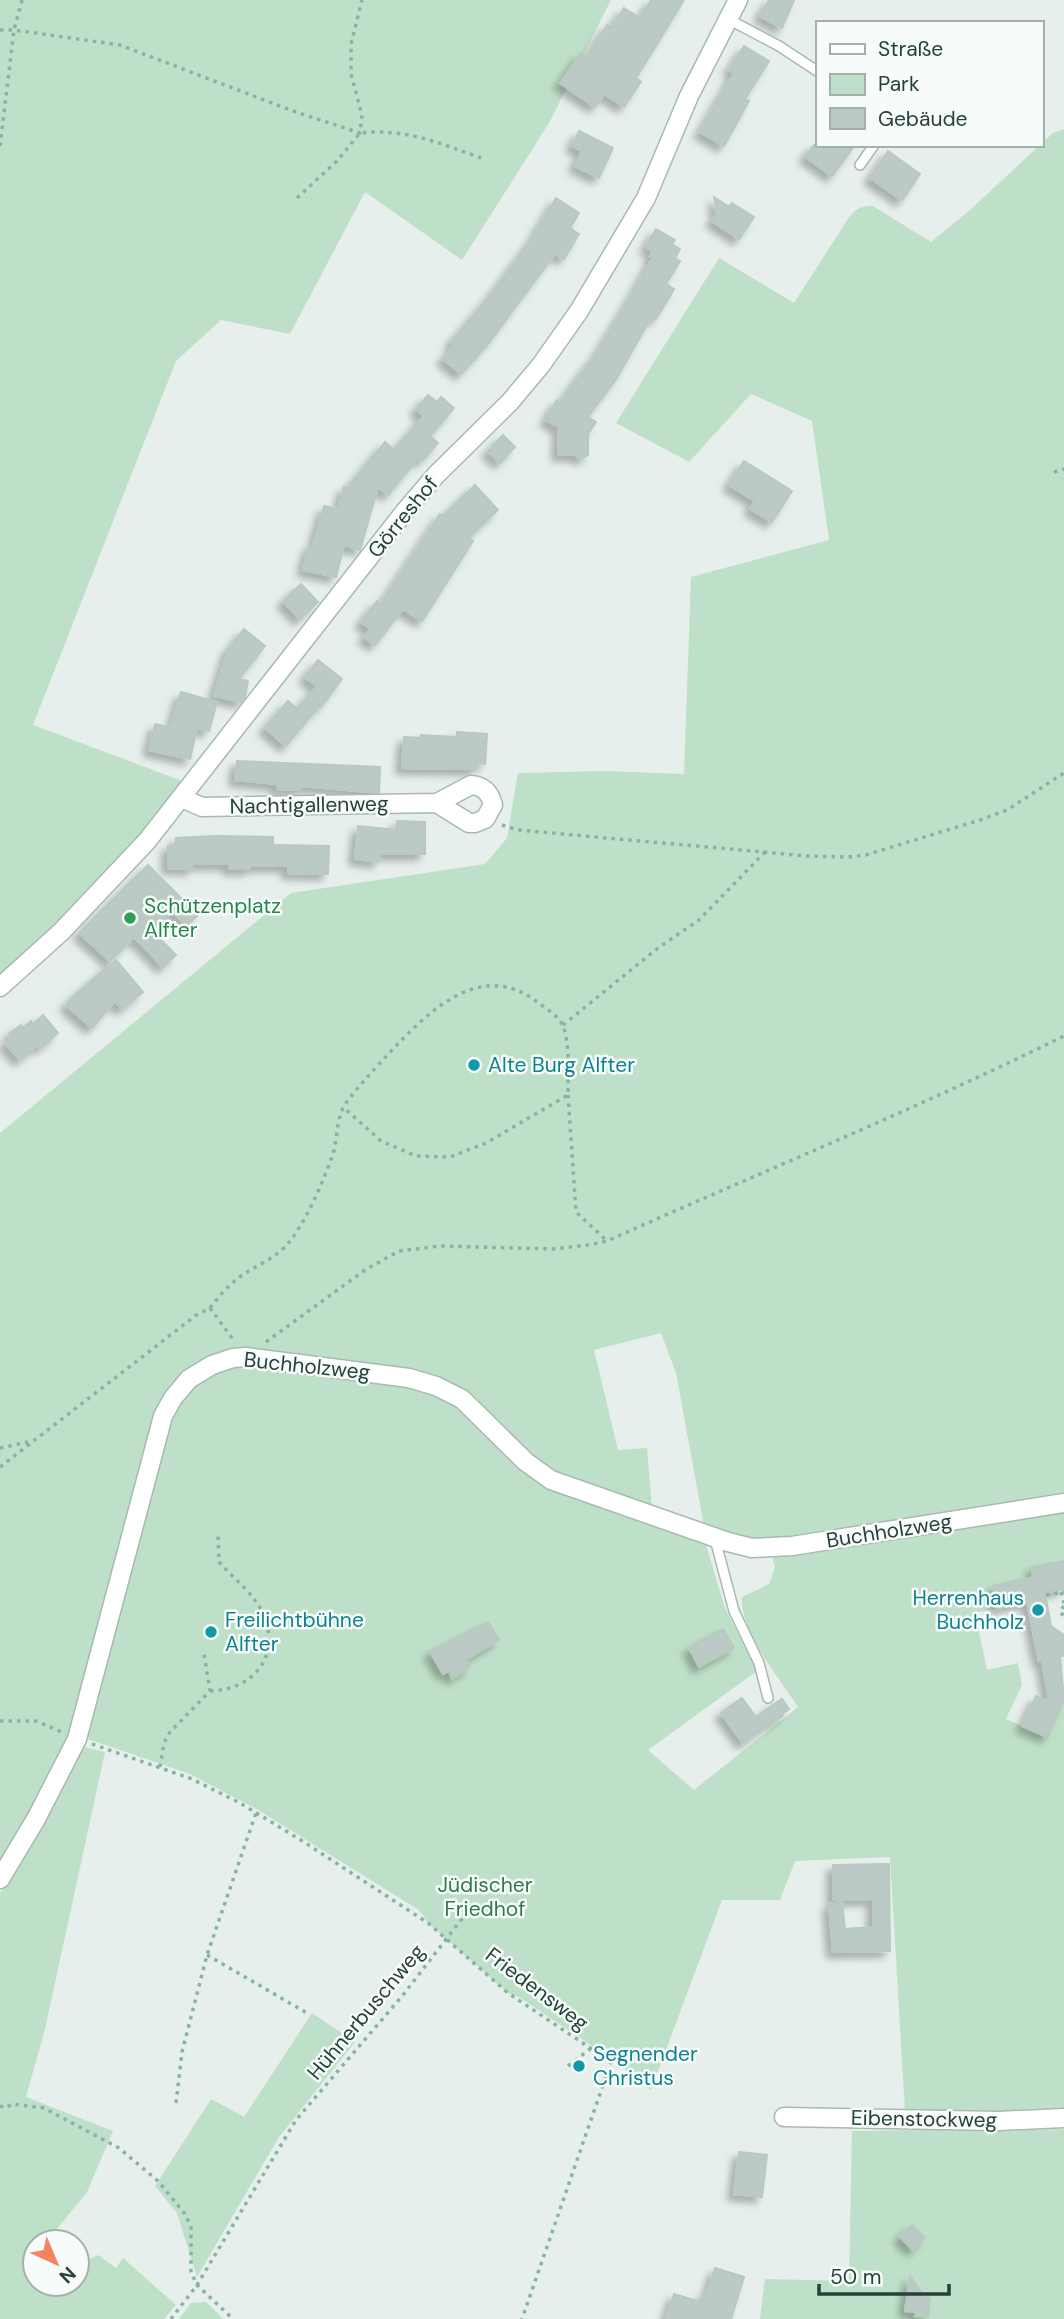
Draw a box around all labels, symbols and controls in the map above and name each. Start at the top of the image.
legend [816,21,1043,147]
text: Straße [878,35,943,63]
text: Park [878,70,920,98]
text: Gebäude [878,105,968,133]
street label: Görreshof [361,470,445,564]
street label: Nachtigallenweg [229,790,389,820]
place label: Schützenplatz Alfter [144,892,281,944]
marker: Schützenplatz Alfter [122,910,138,926]
place label: Alte Burg Alfter [488,1051,635,1079]
marker: Alte Burg Alfter [466,1057,482,1073]
street label: Buchholzweg [242,1345,372,1387]
street label: Buchholzweg [824,1507,954,1555]
place label: Herrenhaus Buchholz [913,1584,1024,1636]
marker: Herrenhaus Buchholz [1030,1602,1046,1618]
place label: Freilichtbühne Alfter [225,1606,364,1658]
marker: Freilichtbühne Alfter [203,1624,219,1640]
park label: Jüdischer Friedhof [437,1871,533,1923]
street label: Hühnerbuschweg [301,1938,431,2086]
street label: Friedensweg [480,1941,595,2037]
place label: Segnender Christus [593,2040,698,2092]
marker: Segnender Christus [571,2058,587,2074]
street label: Eibenstockweg [851,2104,998,2134]
north arrow [21,2228,91,2298]
scale bar [819,2252,948,2296]
text: N [54,2261,81,2289]
text: 50 m [830,2263,881,2291]

